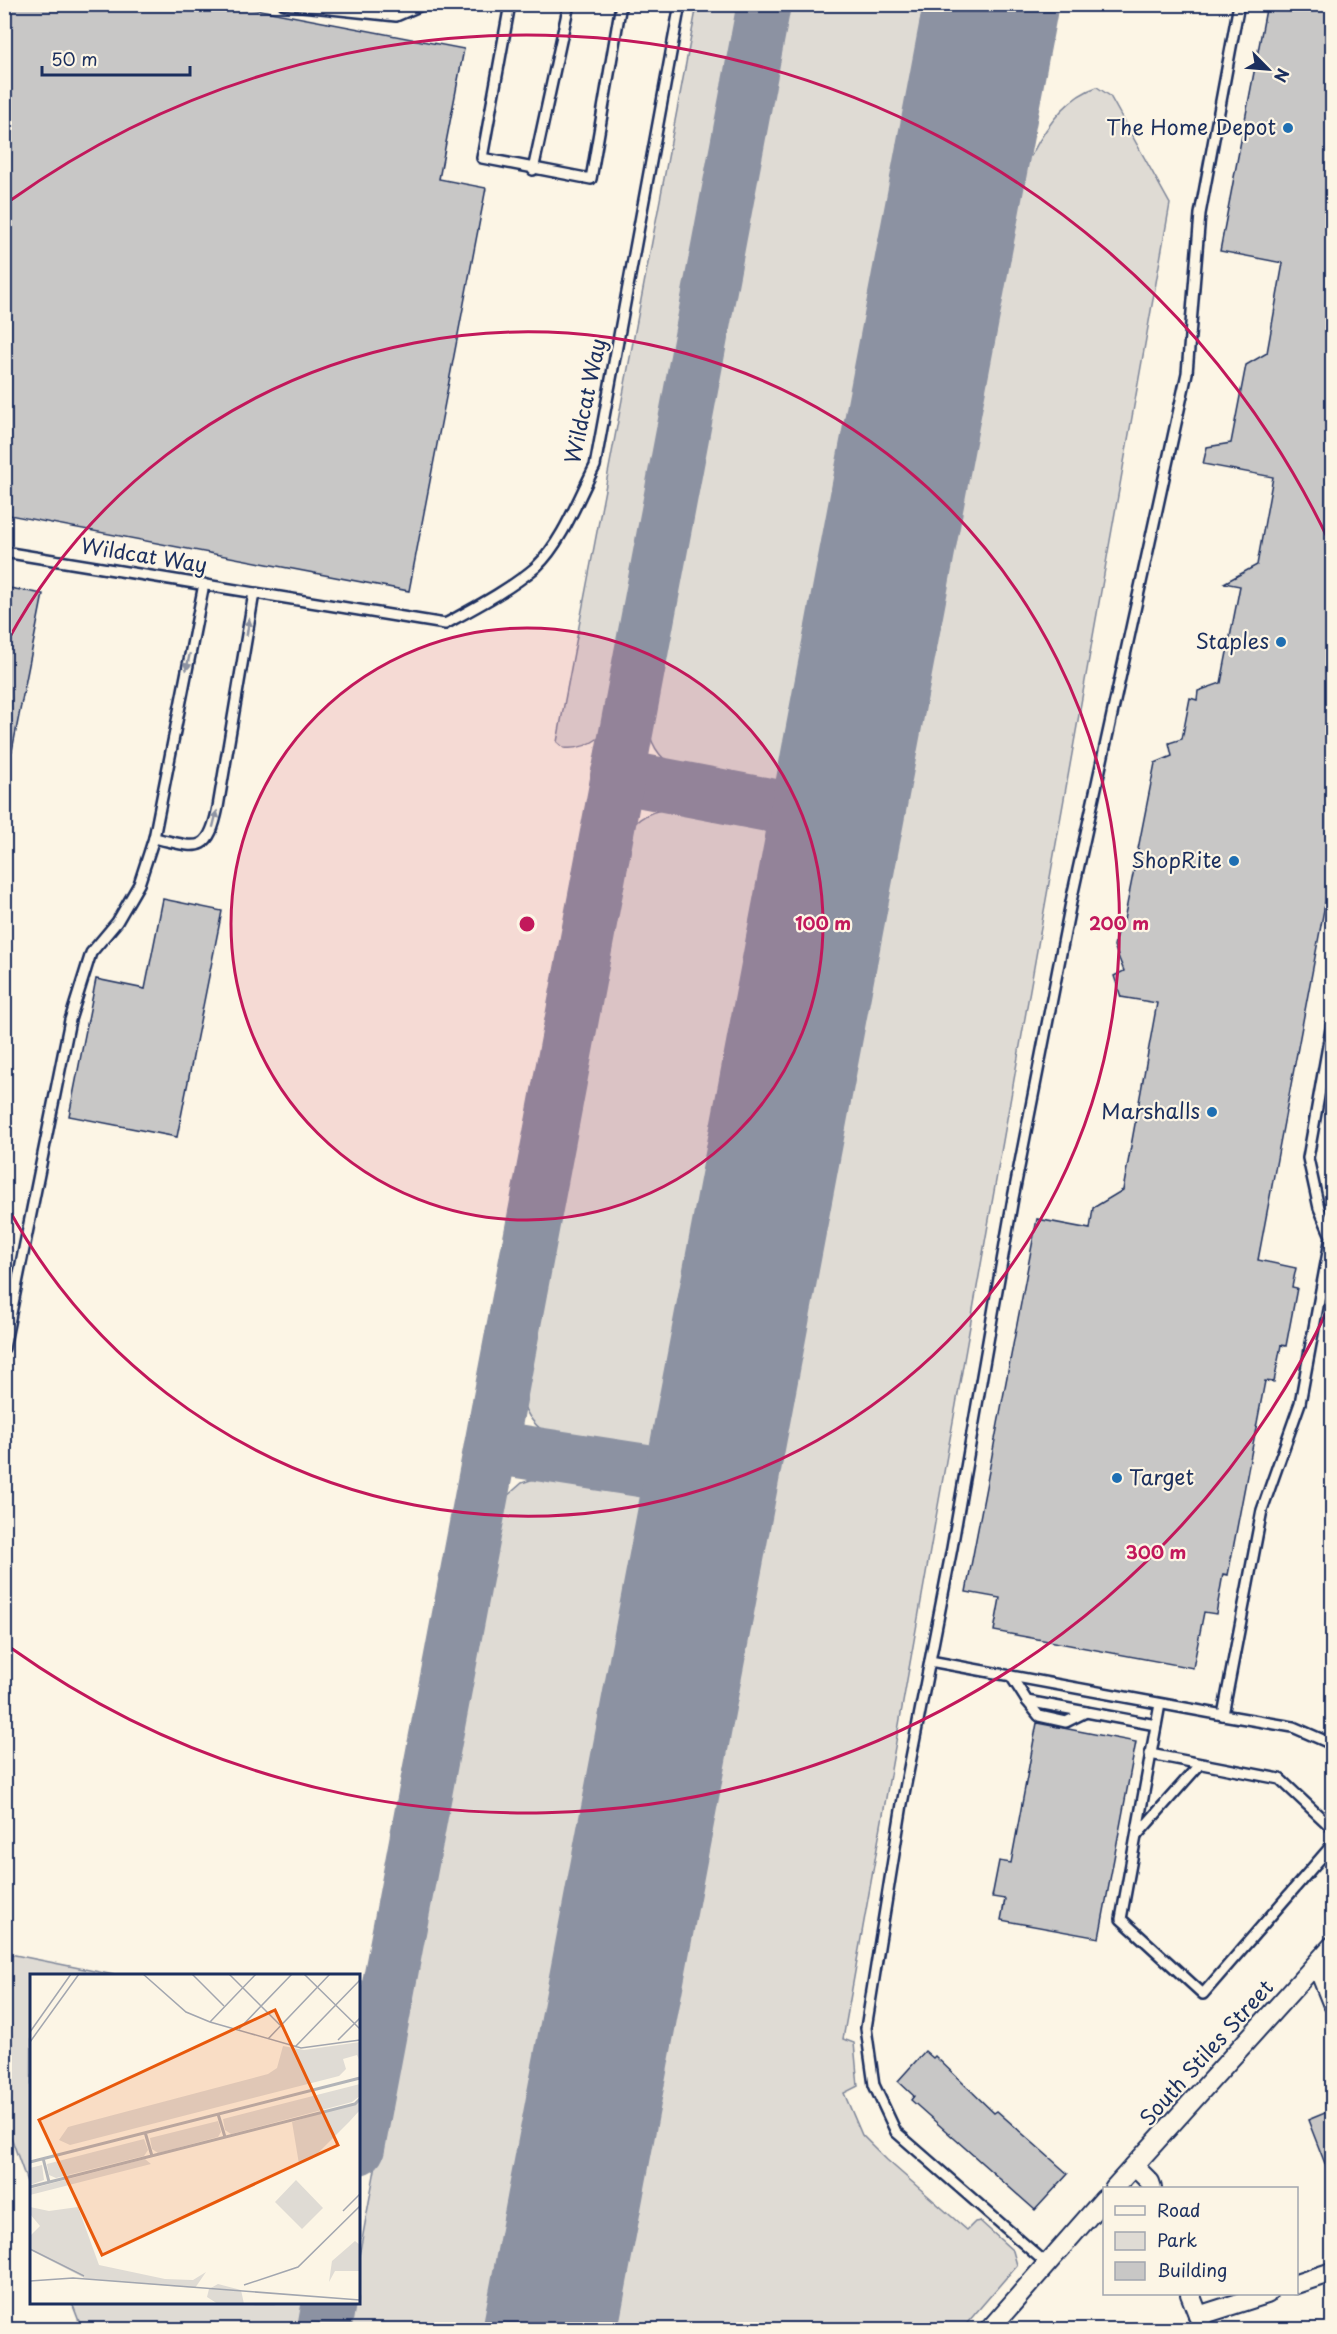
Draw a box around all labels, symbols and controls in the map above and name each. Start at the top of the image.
scale bar [42,39,190,77]
north arrow [1238,39,1298,99]
text: 50 m [51,45,98,72]
text: N [1269,65,1296,87]
place label: The Home Depot [1106,110,1276,142]
marker: The Home Depot [1281,121,1295,135]
street label: Wildcat Way [555,335,613,466]
street label: Wildcat Way [79,528,210,580]
one-way arrow [244,617,253,636]
place label: Staples [1196,624,1269,656]
marker: Staples [1274,635,1288,649]
one-way arrow [183,653,192,672]
one-way arrow [211,810,221,828]
place label: ShopRite [1131,843,1222,875]
marker: ShopRite [1227,854,1241,868]
text: 100 m [795,909,851,936]
text: 200 m [1089,909,1149,936]
centre of rings [517,914,537,934]
place label: Marshalls [1101,1094,1200,1126]
marker: Marshalls [1205,1105,1219,1119]
place label: Target [1129,1460,1194,1492]
marker: Target [1110,1471,1124,1485]
text: 300 m [1126,1538,1186,1565]
street label: South Stiles Street [1131,1971,1280,2132]
inset map [30,1974,360,2304]
legend [1103,2187,1298,2295]
text: Road [1157,2196,1201,2223]
text: Park [1157,2226,1197,2253]
text: Building [1157,2256,1227,2283]

